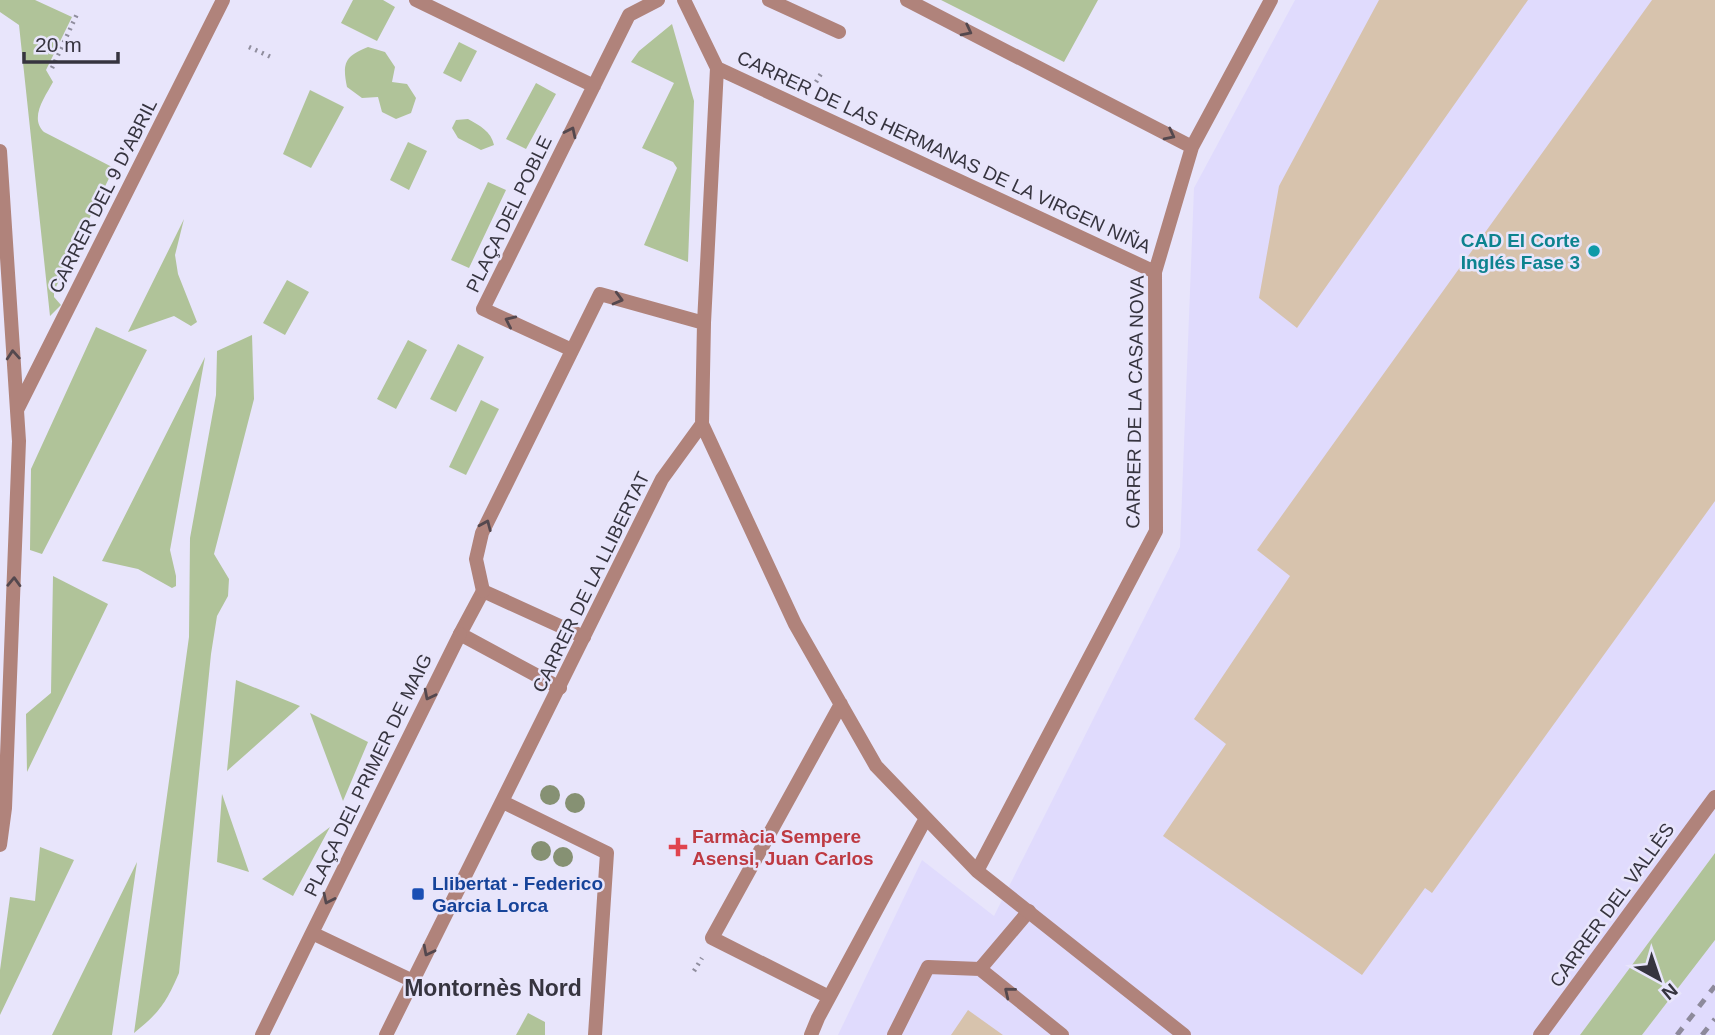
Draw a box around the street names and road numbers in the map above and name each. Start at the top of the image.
street label: CARRER DE LAS HERMANAS DE LA VIRGEN NIÑA [734,47,1154,258]
street label: CARRER DEL 9 D'ABRIL [45,95,161,297]
street label: PLAÇA DEL POBLE [462,132,556,296]
street label: CARRER DE LA CASA NOVA [1122,275,1148,529]
street label: CARRER DE LA LLIBERTAT [528,468,654,696]
street label: PLAÇA DEL PRIMER DE MAIG [300,650,436,900]
street label: CARRER DEL VALLÈS [1545,819,1679,991]

